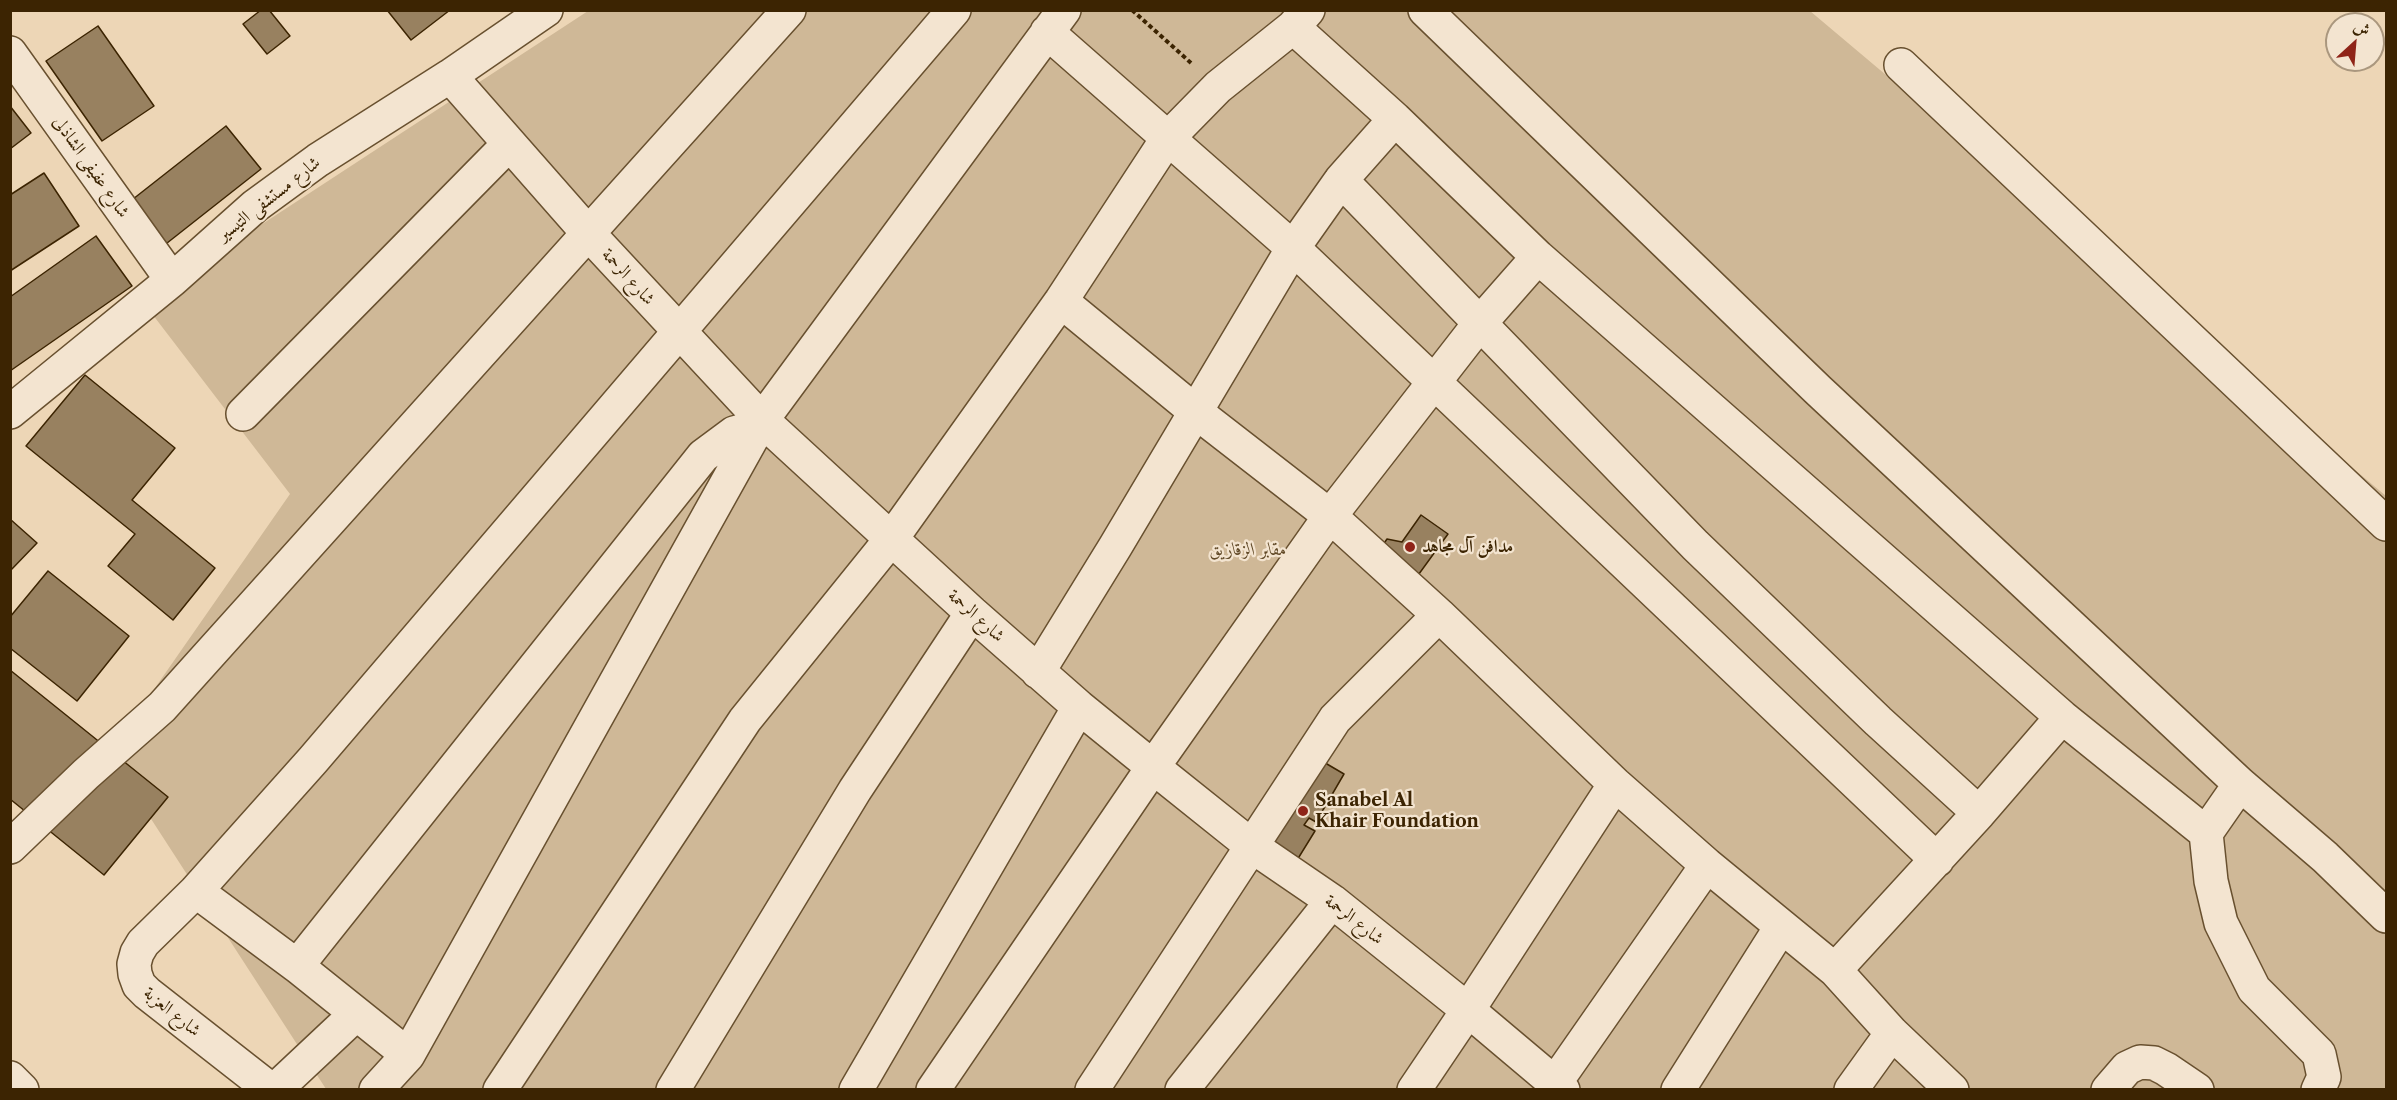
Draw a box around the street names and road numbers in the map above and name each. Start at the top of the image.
street label: شارع عفيفى الشاذلى [48,112,134,222]
street label: شارع مستشفى التيسير [213,152,325,246]
street label: شارع الرحمة [597,244,659,310]
street label: شارع الرحمة [943,585,1009,647]
street label: شارع الرحمة [1320,890,1388,950]
street label: شارع العزبة [139,982,205,1042]

